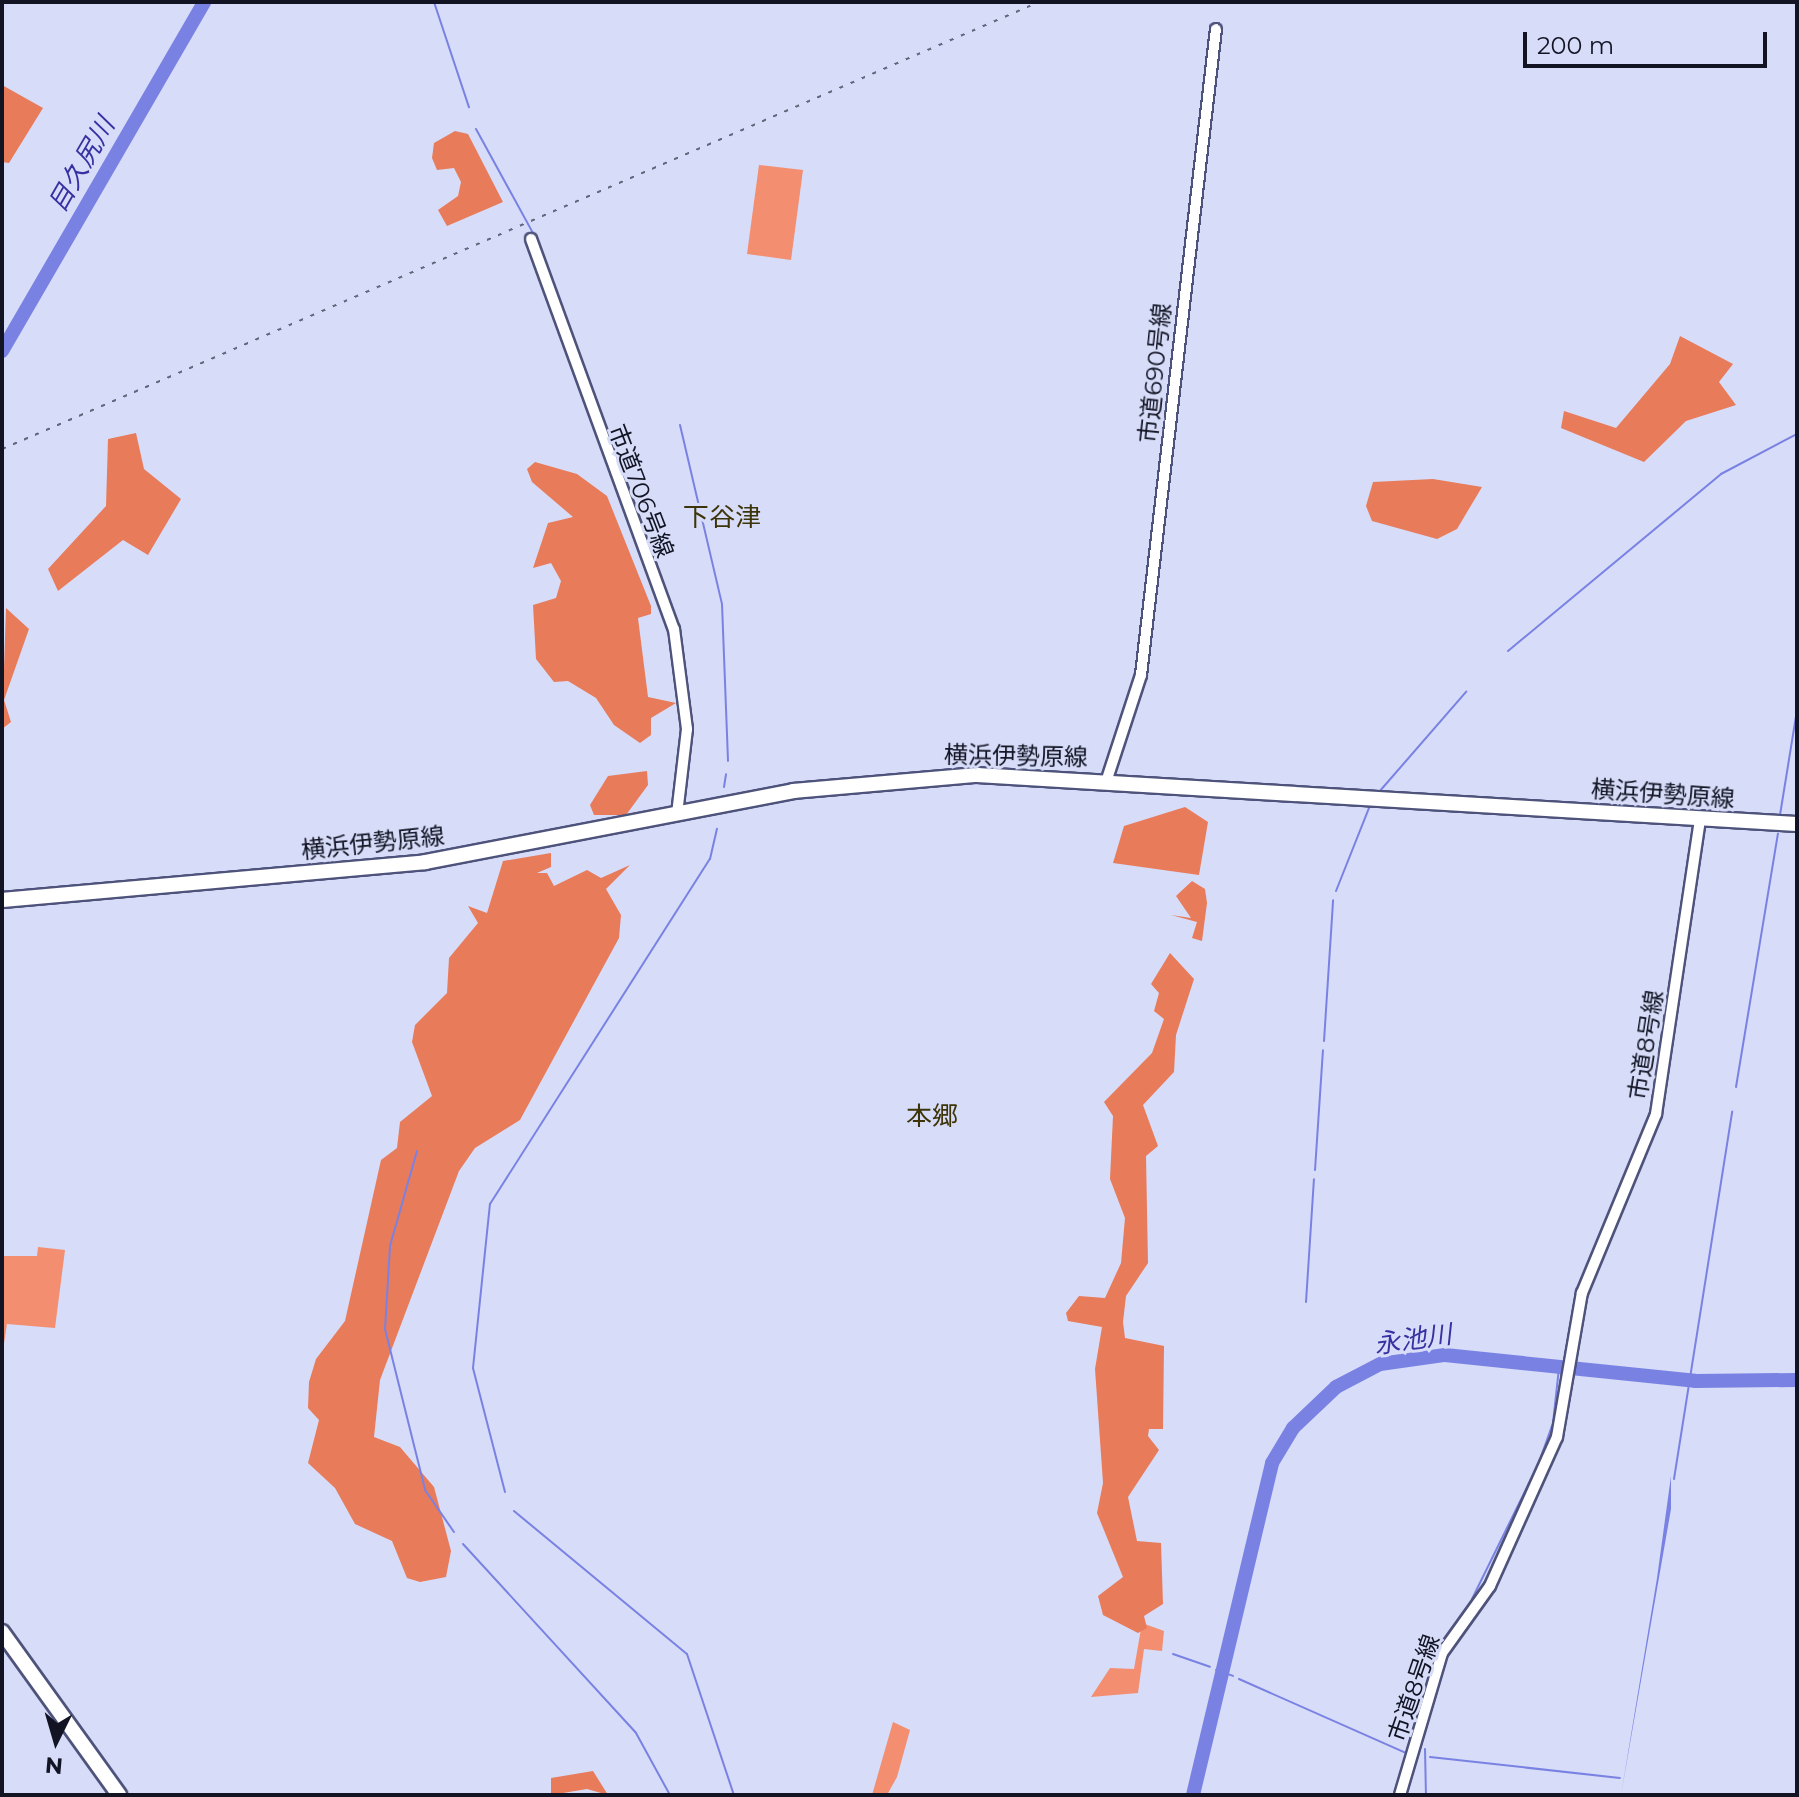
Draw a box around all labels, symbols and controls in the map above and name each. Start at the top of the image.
scale bar [1527,16,1771,66]
text: 200 m [1537,31,1614,60]
water label: 目久尻川 [42,112,122,218]
street label: 市道690号線 [1133,301,1177,445]
street label: 市道706号線 [602,420,680,562]
district label: 下谷津 [683,502,761,534]
street label: 横浜伊勢原線 [944,740,1088,772]
street label: 横浜伊勢原線 [1590,775,1736,813]
street label: 横浜伊勢原線 [300,821,446,865]
street label: 市道8号線 [1623,988,1669,1102]
district label: 本郷 [906,1101,958,1133]
water label: 永池川 [1372,1319,1454,1361]
street label: 市道8号線 [1382,1631,1446,1745]
north arrow [16,1701,96,1781]
text: N [44,1751,64,1780]

